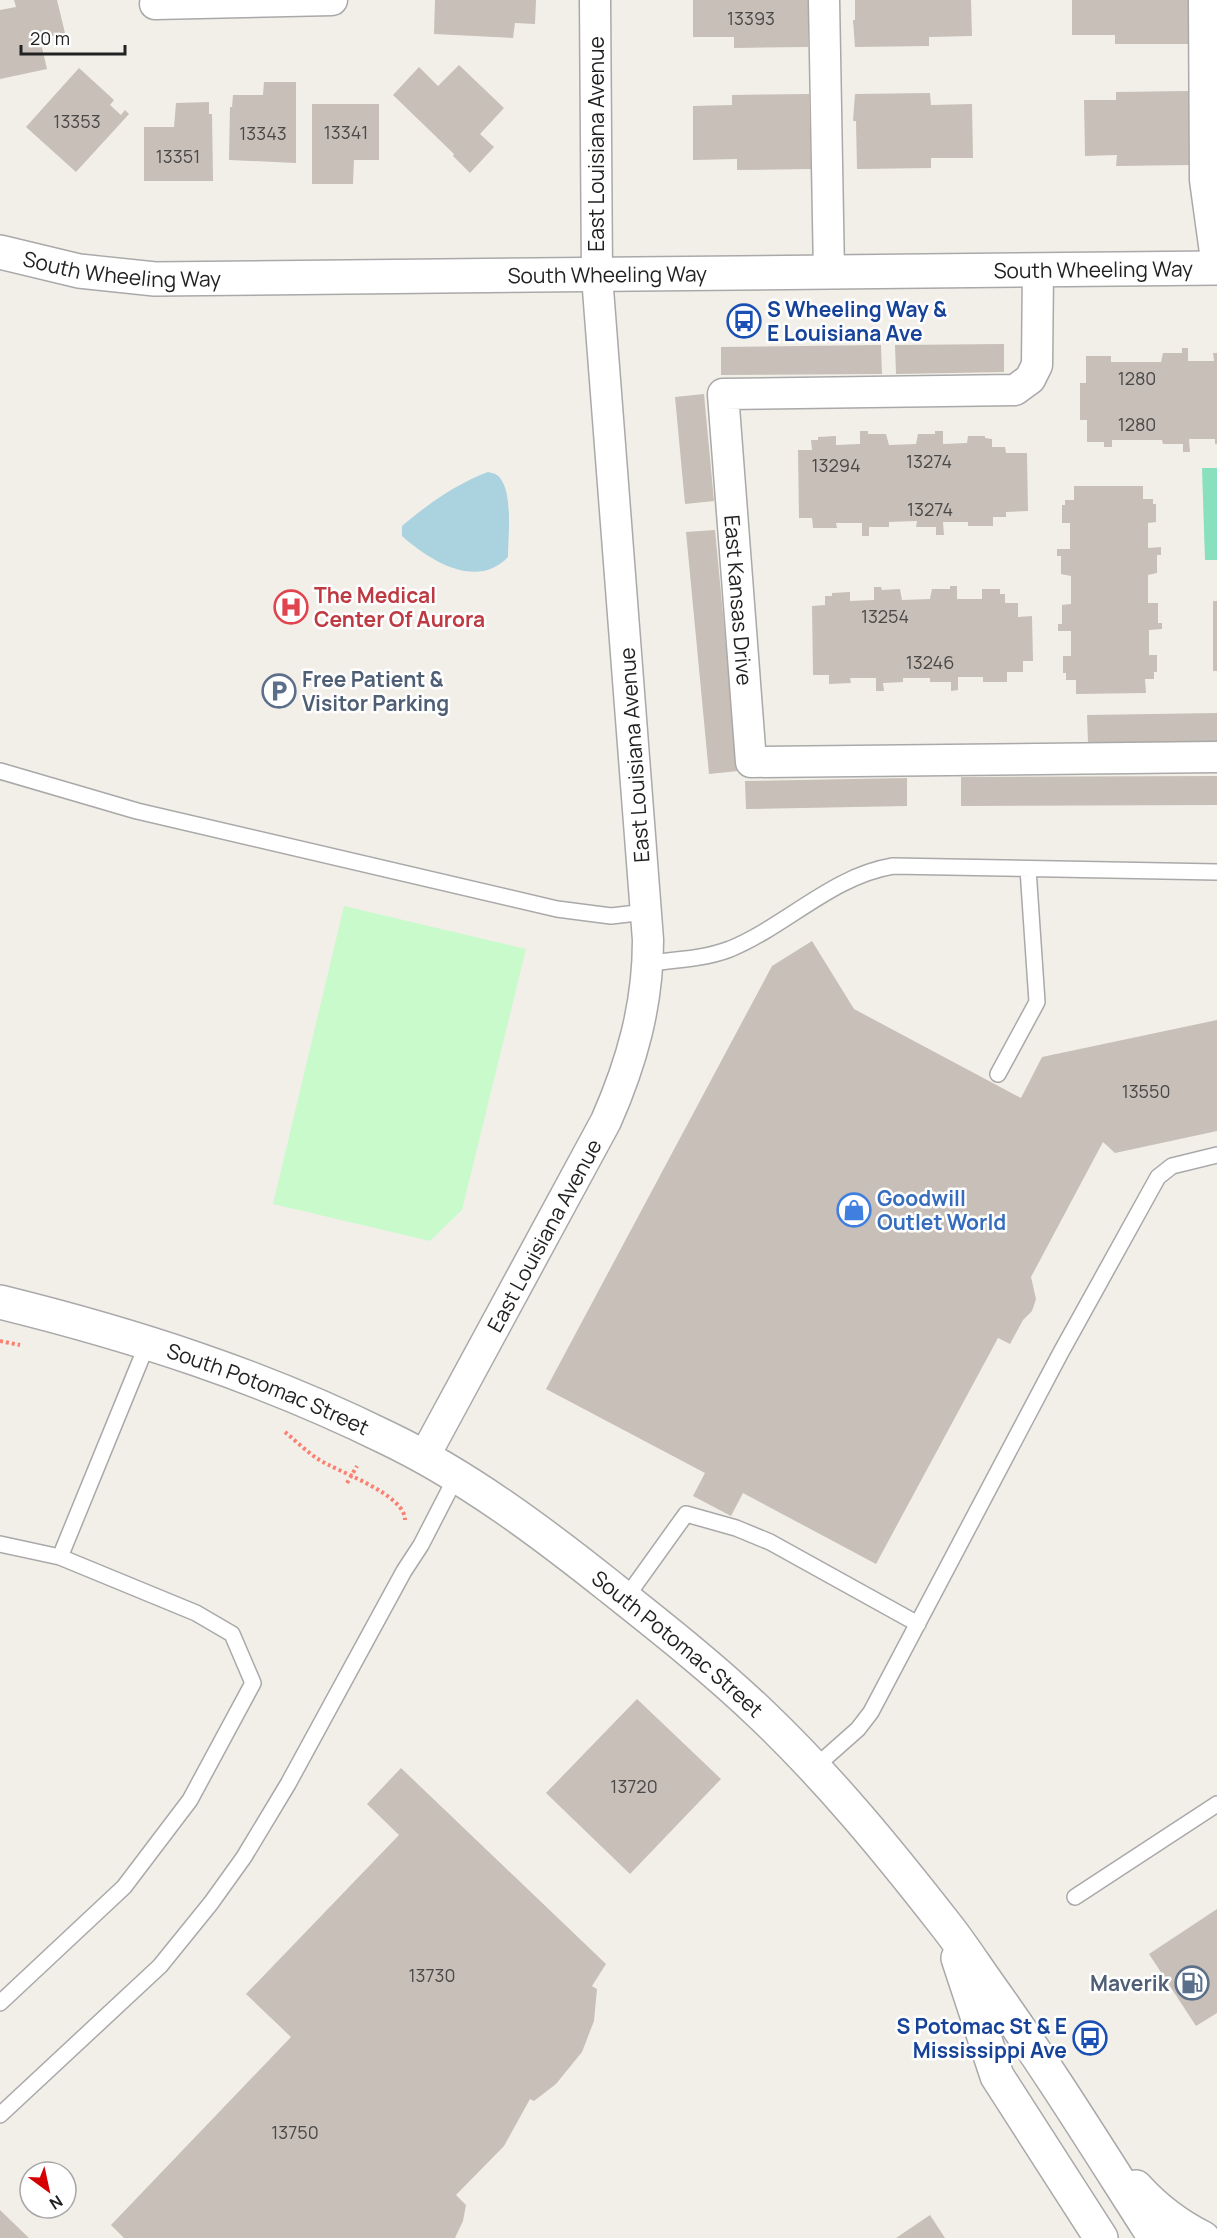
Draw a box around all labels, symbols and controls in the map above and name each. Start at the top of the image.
house number: 13393 [727,6,775,30]
scale bar [21,18,124,56]
text: 20 m [30,26,70,50]
street label: East Louisiana Avenue [582,36,610,252]
house number: 13353 [53,109,101,133]
house number: 13341 [324,120,368,144]
house number: 13343 [239,121,287,145]
house number: 13351 [156,144,200,168]
street label: South Wheeling Way [20,244,221,293]
street label: South Wheeling Way [993,254,1193,284]
street label: South Wheeling Way [507,259,707,289]
place label: S Wheeling Way & E Louisiana Ave [767,295,947,347]
bus stop icon: S Wheeling Way & E Louisiana Ave [726,303,762,339]
house number: 1280 [1118,366,1156,390]
house number: 1280 [1118,412,1156,436]
house number: 13274 [906,449,952,473]
house number: 13294 [811,453,861,477]
house number: 13274 [907,497,953,521]
street label: East Kansas Drive [718,514,759,686]
place label: The Medical Center Of Aurora [314,581,485,633]
hospital icon: The Medical Center Of Aurora [273,589,309,625]
house number: 13254 [861,604,909,628]
street label: East Louisiana Avenue [613,646,655,864]
house number: 13246 [906,650,954,674]
place label: Free Patient & Visitor Parking [302,665,449,717]
parking icon: Free Patient & Visitor Parking [261,673,297,709]
house number: 13550 [1122,1079,1170,1103]
street label: East Louisiana Avenue [480,1134,608,1337]
place label: Goodwill Outlet World [877,1184,1006,1236]
shop icon: Goodwill Outlet World [836,1192,872,1228]
street label: South Potomac Street [163,1336,374,1441]
street label: South Potomac Street [586,1564,770,1723]
house number: 13720 [610,1774,658,1798]
house number: 13730 [409,1963,455,1987]
fuel station icon: Maverik [1174,1965,1210,2001]
place label: Maverik [1090,1969,1170,1997]
place label: S Potomac St & E Mississippi Ave [896,2012,1067,2064]
bus stop icon: S Potomac St & E Mississippi Ave [1072,2020,1108,2056]
house number: 13750 [271,2120,319,2144]
north arrow [18,2160,78,2220]
text: N [45,2190,67,2215]

